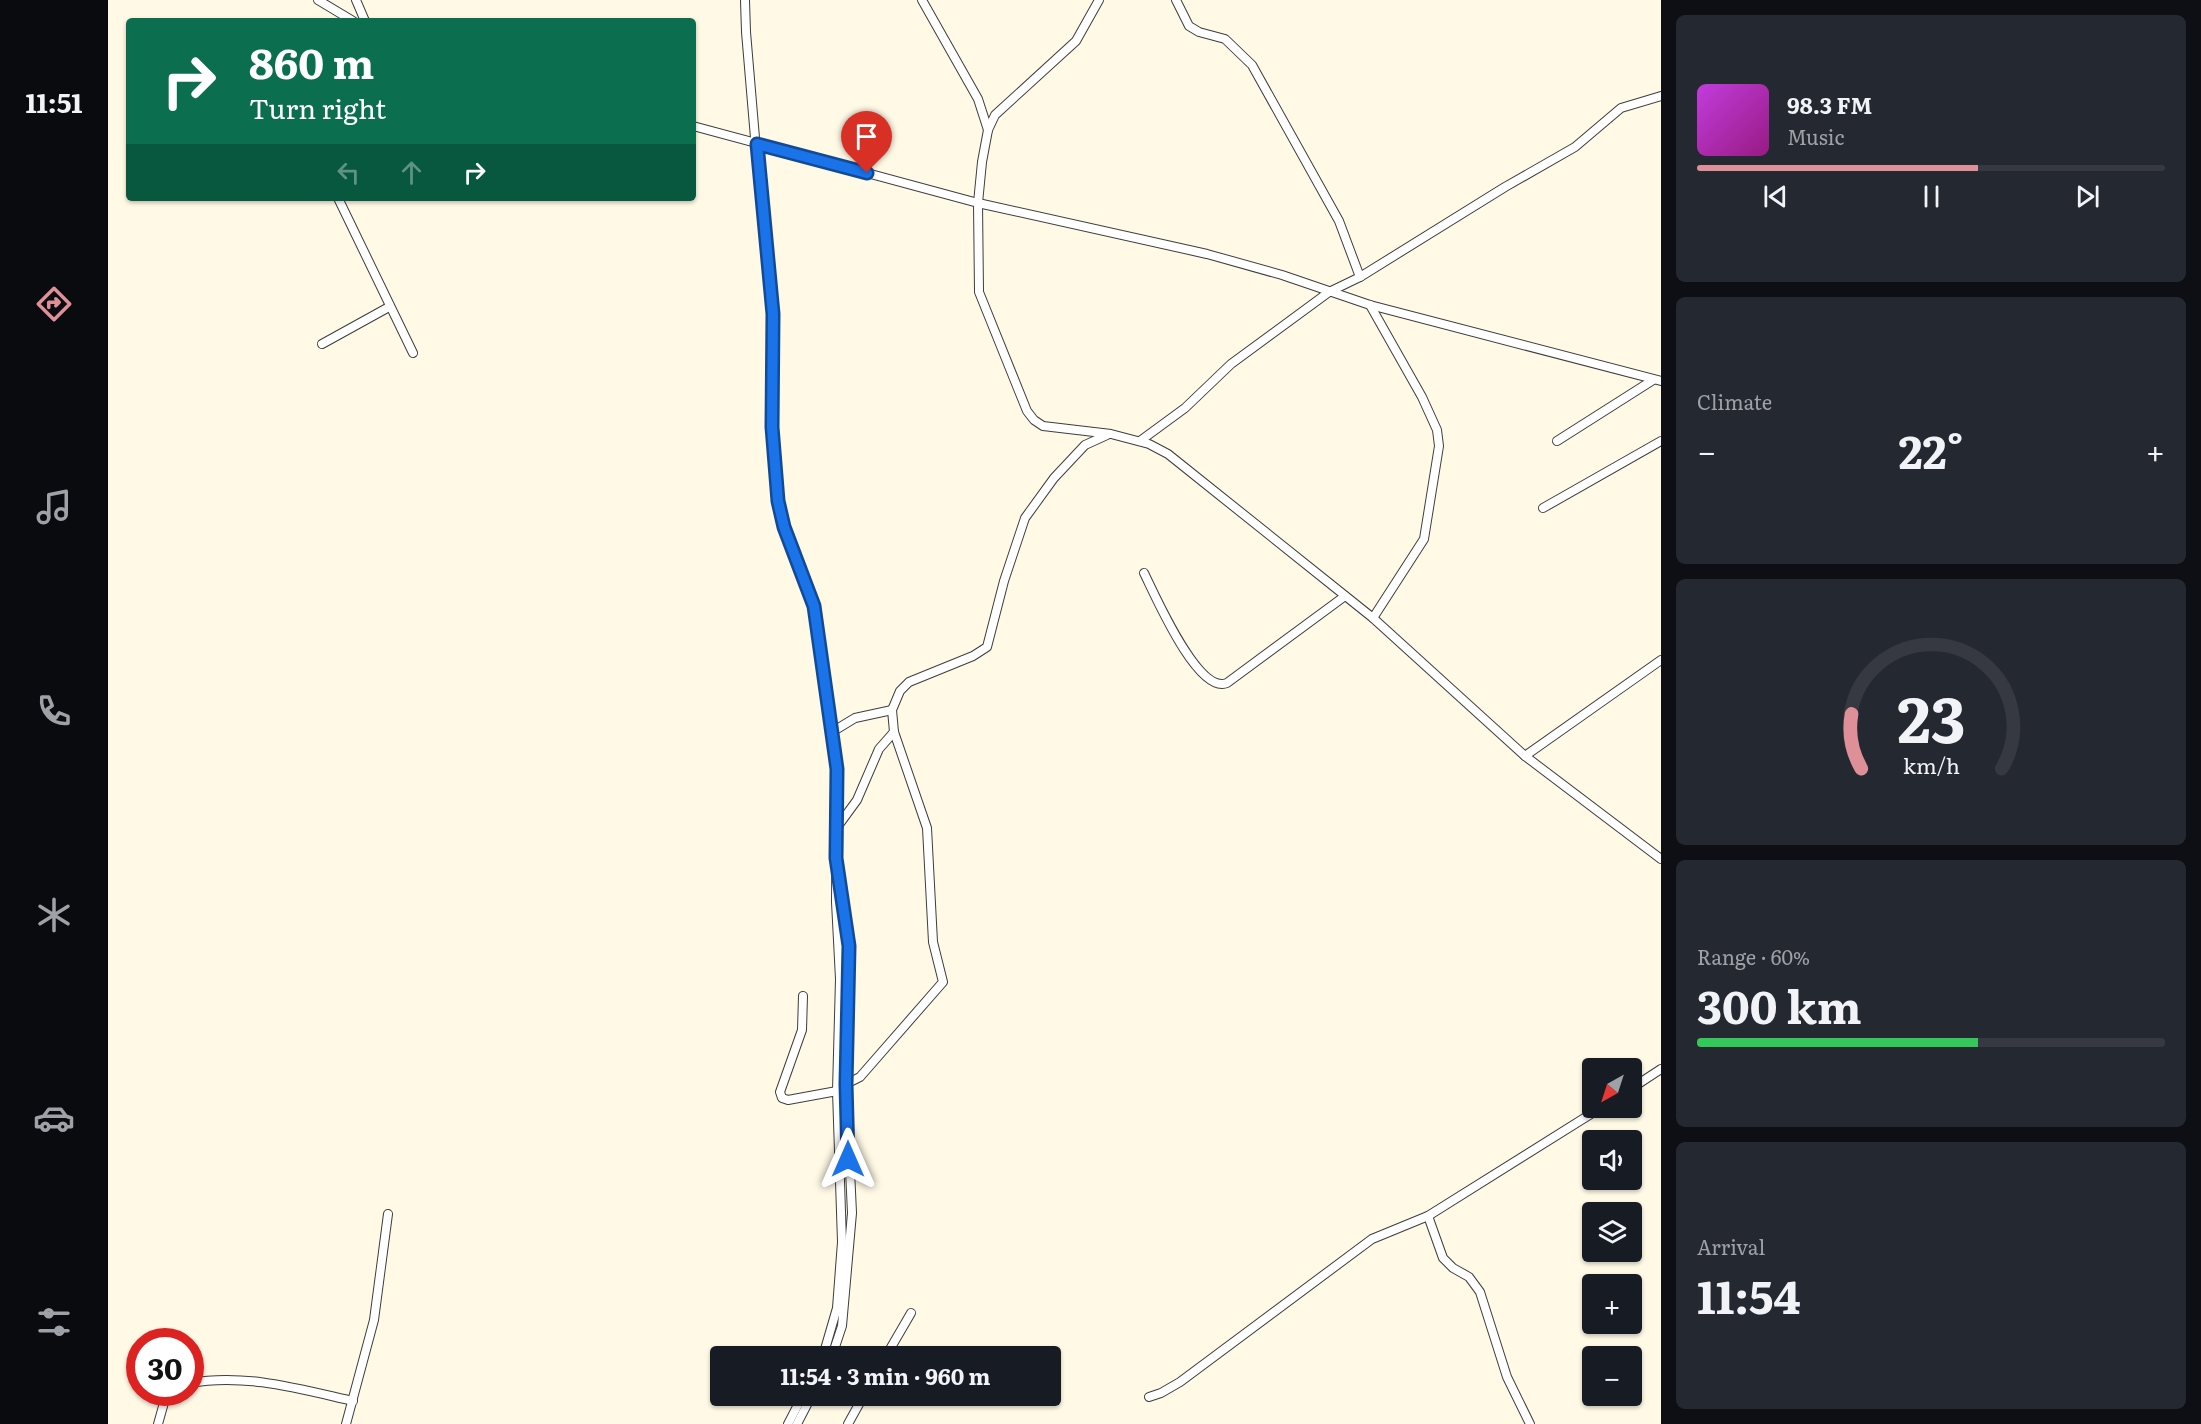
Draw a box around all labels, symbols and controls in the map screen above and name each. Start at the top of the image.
text: 860 m [249,30,374,92]
icon: right [150,42,228,120]
text: 11:51 [25,81,83,121]
text: Turn right [249,87,386,127]
text: 98.3 FM [1787,88,1872,121]
pin [841,111,892,173]
icon: arrive [850,120,883,153]
text: Music [1787,121,1844,151]
icon: left [332,156,365,189]
icon: ahead [395,156,428,189]
icon: right [458,156,491,189]
icon: previous [1759,180,1792,213]
icon: pause [1915,180,1948,213]
icon: next [2071,180,2104,213]
icon: directions [33,283,75,325]
text: Climate [1697,386,1772,416]
text: 22° [1898,416,1964,483]
text: − [1697,425,1716,474]
text: + [2146,425,2165,474]
icon: music [33,486,75,528]
text: 23 [1897,670,1965,762]
icon: phone [33,690,75,732]
text: km/h [1902,749,1960,781]
icon: climate [33,894,75,936]
text: Range · 60% [1697,941,1810,971]
text: 300 km [1697,971,1862,1038]
north arrow [1582,1058,1642,1118]
map controls [1582,1058,1642,1406]
icon: car [33,1097,75,1139]
position arrow [816,1127,880,1191]
button: sound [1582,1130,1642,1190]
button: layers [1582,1202,1642,1262]
text: Arrival [1697,1231,1765,1261]
text: 11:54 [1697,1261,1801,1328]
button: + [1582,1274,1642,1334]
icon: filters [33,1301,75,1343]
speed limit sign: 30 [126,1328,204,1406]
button: − [1582,1346,1642,1406]
text: 11:54 · 3 min · 960 m [780,1359,991,1392]

